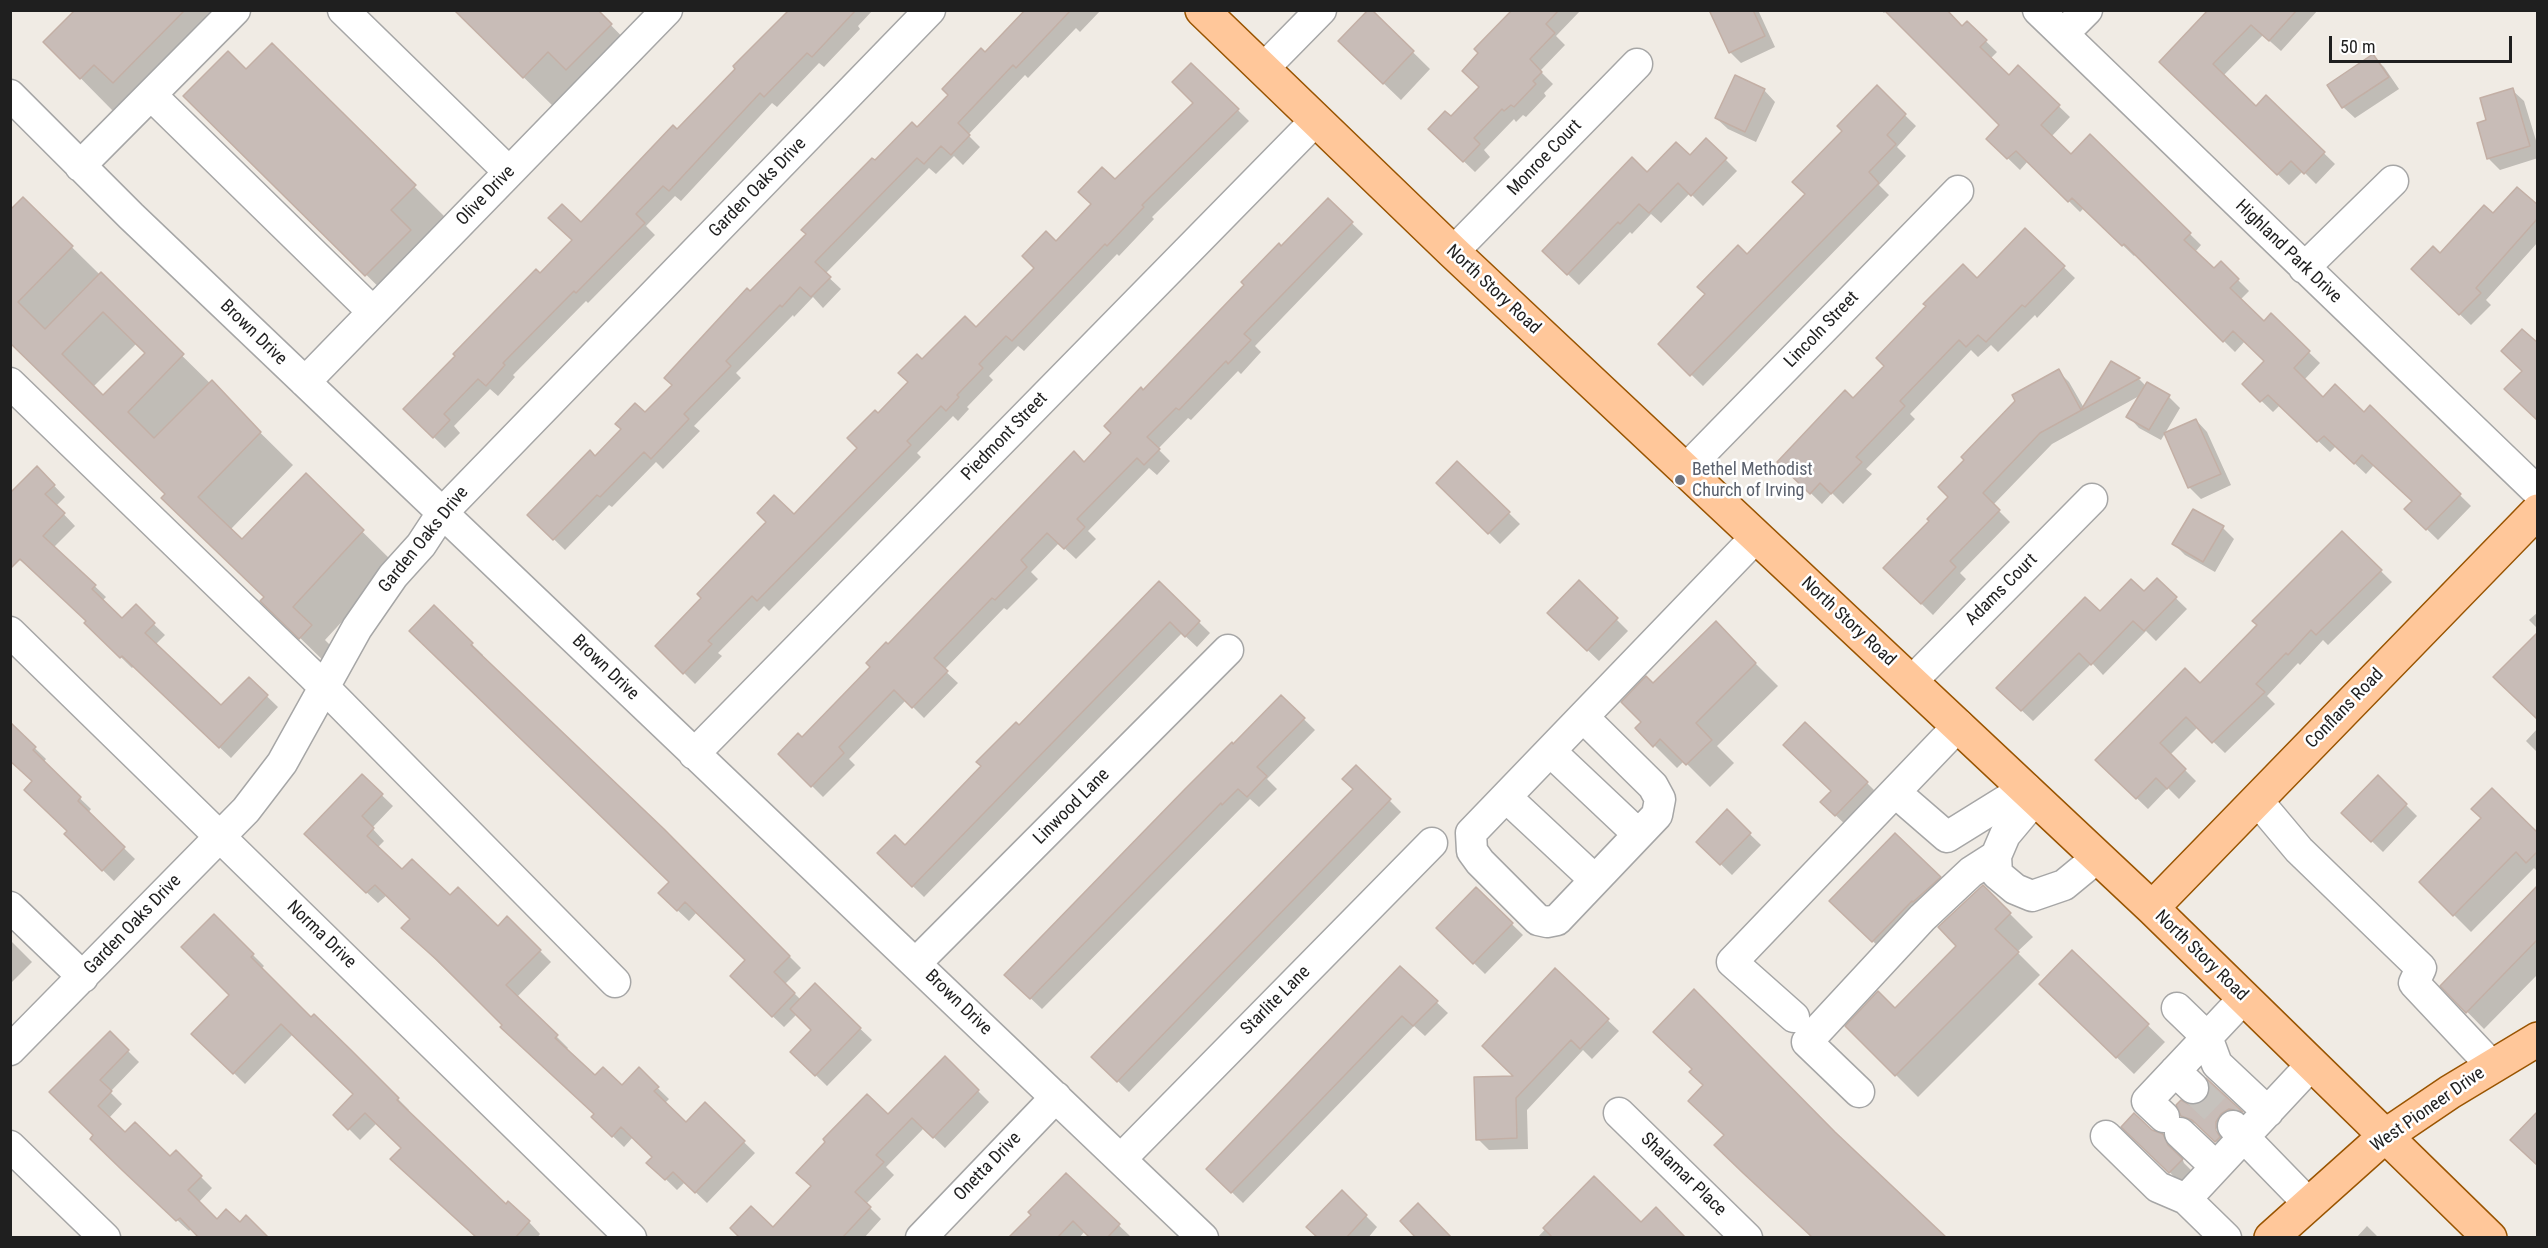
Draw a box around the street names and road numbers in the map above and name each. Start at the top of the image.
street label: Monroe Court [1503,115,1587,201]
street label: Garden Oaks Drive [705,134,811,242]
street label: Olive Drive [452,161,520,231]
street label: Highland Park Drive [2230,196,2346,308]
street label: North Story Road [1441,241,1545,339]
street label: Lincoln Street [1780,287,1864,373]
street label: Brown Drive [215,296,291,370]
street label: Piedmont Street [957,388,1053,486]
street label: Garden Oaks Drive [375,482,473,598]
street label: Adams Court [1961,549,2043,631]
street label: North Story Road [1796,573,1900,671]
street label: Brown Drive [567,631,643,705]
street label: Conflans Road [2302,665,2388,753]
street label: Linwood Lane [1030,765,1114,849]
street label: Garden Oaks Drive [80,871,186,979]
street label: Norma Drive [282,897,360,973]
street label: North Story Road [2150,906,2252,1006]
street label: Starlite Lane [1237,962,1315,1040]
street label: Brown Drive [920,966,996,1040]
street label: West Pioneer Drive [2367,1063,2489,1157]
street label: Onetta Drive [950,1128,1026,1206]
street label: Shalamar Place [1636,1129,1730,1221]

